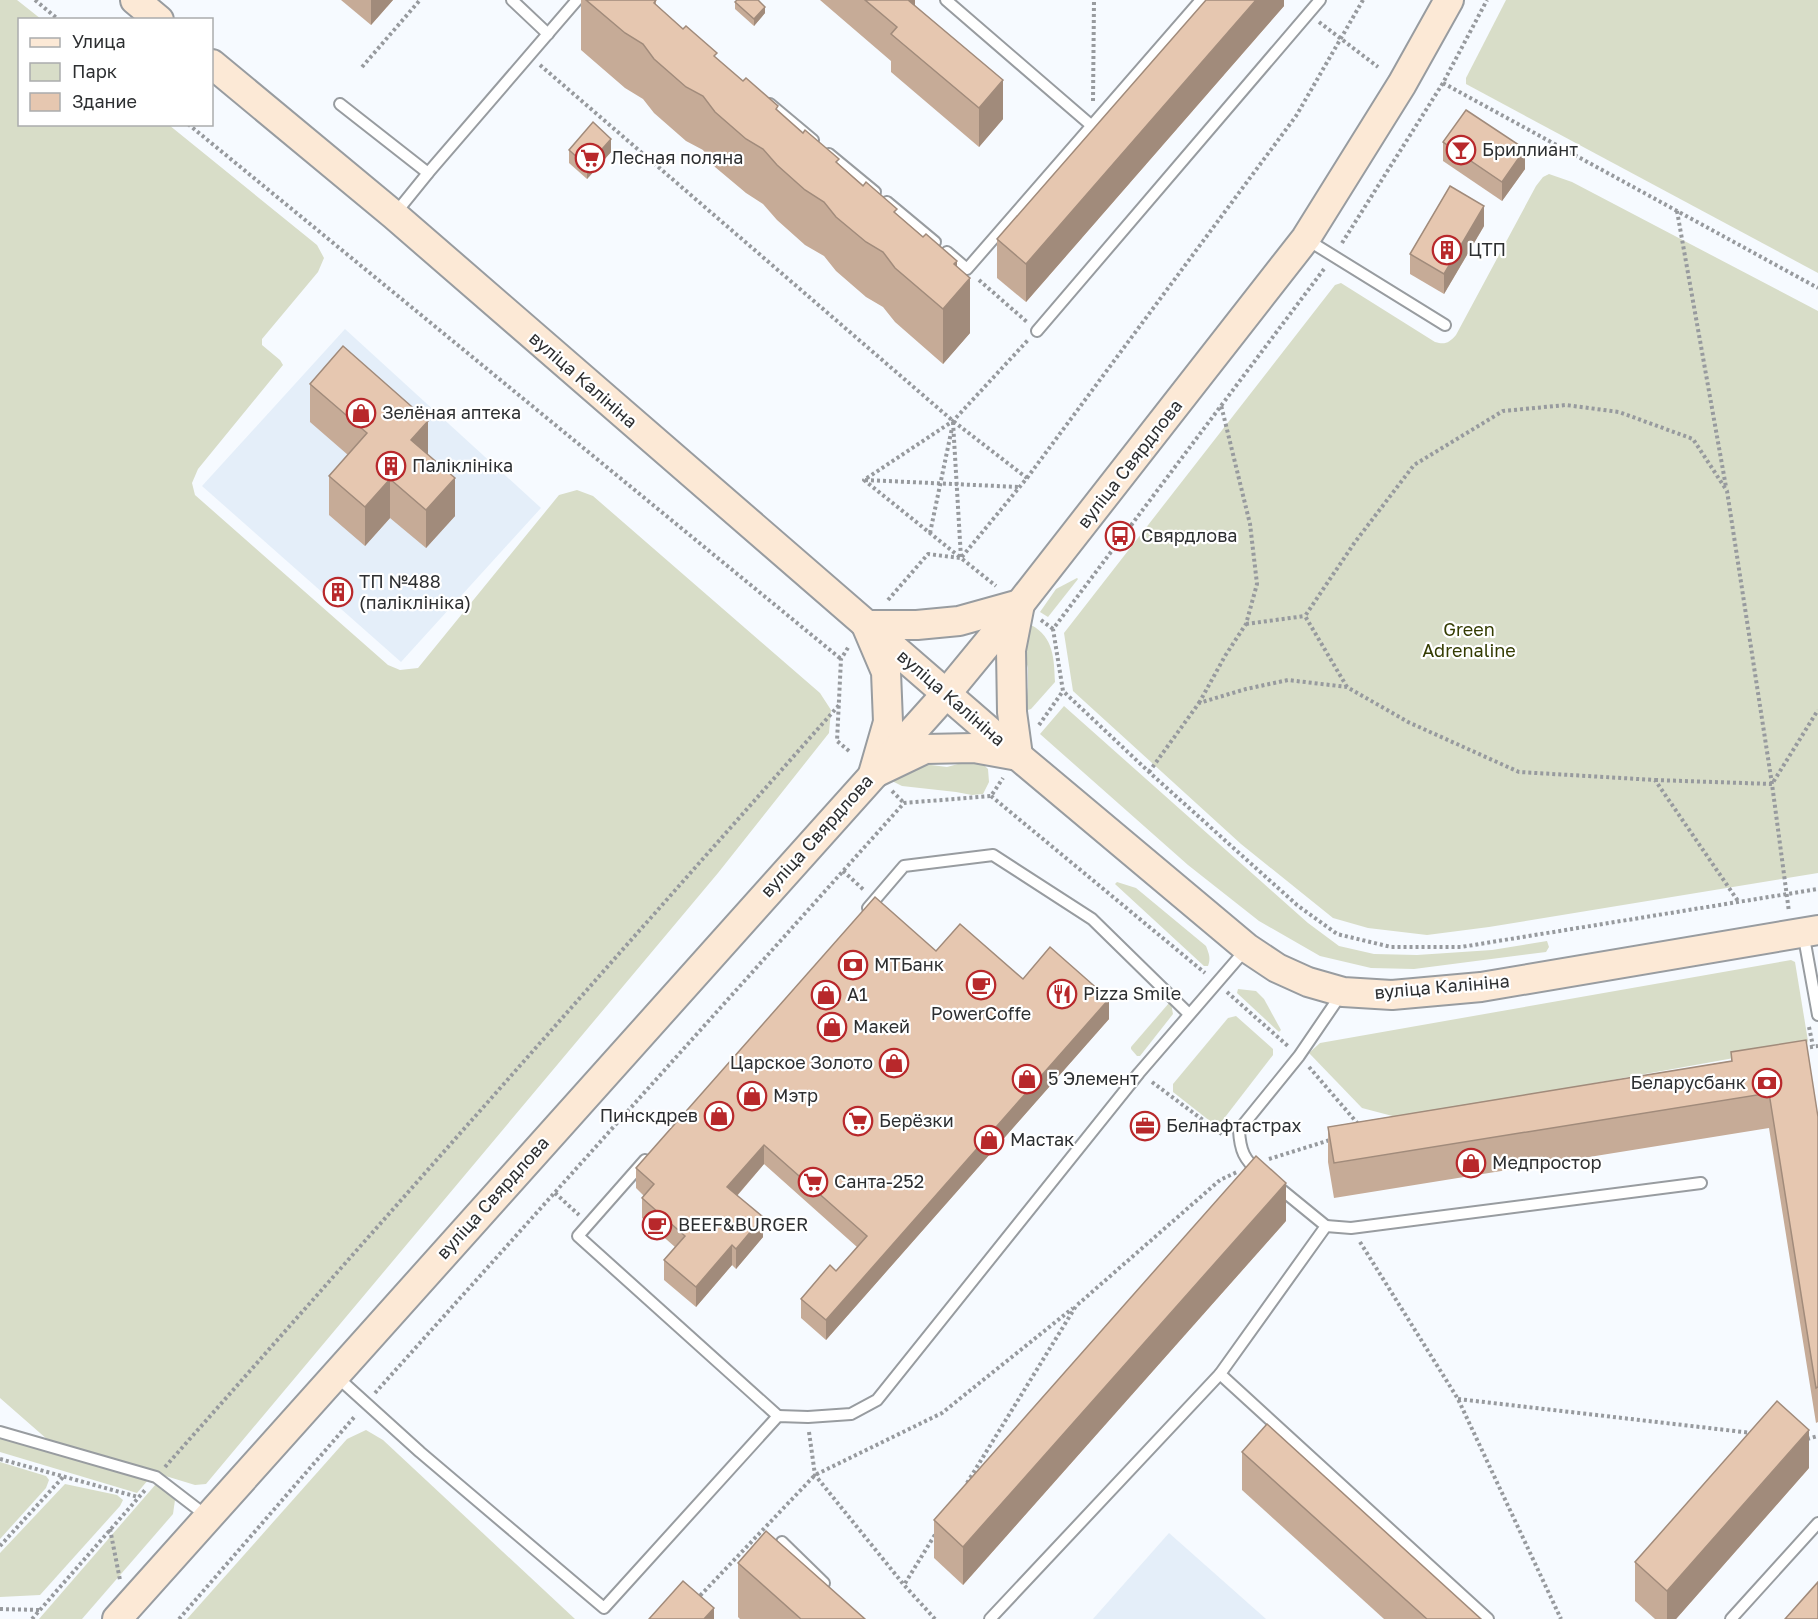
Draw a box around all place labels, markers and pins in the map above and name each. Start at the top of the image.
bar icon: Бриллиант [1445,134,1477,166]
place label: Бриллиант [1482,138,1578,160]
supermarket icon: Лесная поляна [574,142,606,174]
place label: Лесная поляна [611,146,743,168]
building icon: ЦТП [1431,234,1463,266]
place label: ЦТП [1468,238,1506,260]
shop icon: Зелёная аптека [345,397,377,429]
place label: Зелёная аптека [382,401,521,423]
building icon: Паліклініка [375,450,407,482]
place label: Паліклініка [412,454,513,476]
bus stop icon: Свярдлова [1104,520,1136,552]
place label: Свярдлова [1141,524,1237,546]
place label: ТП №488 (паліклініка) [359,570,471,613]
building icon: ТП №488 (паліклініка) [322,576,354,608]
bank icon: МТБанк [837,949,869,981]
place label: МТБанк [874,953,944,975]
cafe icon: PowerCoffe [965,969,997,1001]
restaurant icon: Pizza Smile [1046,978,1078,1010]
shop icon: A1 [810,979,842,1011]
place label: Pizza Smile [1083,982,1181,1004]
place label: A1 [847,983,868,1005]
place label: PowerCoffe [931,1002,1031,1024]
shop icon: Макей [816,1011,848,1043]
place label: Макей [853,1015,910,1037]
shop icon: Царское Золото [878,1047,910,1079]
place label: Царское Золото [730,1051,873,1073]
shop icon: 5 Элемент [1011,1063,1043,1095]
place label: 5 Элемент [1048,1067,1139,1089]
bank icon: Беларусбанк [1751,1067,1783,1099]
place label: Беларусбанк [1631,1071,1746,1093]
shop icon: Мэтр [736,1080,768,1112]
place label: Мэтр [773,1084,818,1106]
shop icon: Пинскдрев [703,1100,735,1132]
place label: Пинскдрев [600,1104,698,1126]
supermarket icon: Берёзки [842,1105,874,1137]
place label: Берёзки [879,1109,954,1131]
office icon: Белнафтастрах [1129,1110,1161,1142]
place label: Белнафтастрах [1166,1114,1302,1136]
shop icon: Мастак [973,1124,1005,1156]
place label: Мастак [1010,1128,1074,1150]
shop icon: Медпростор [1455,1147,1487,1179]
place label: Медпростор [1492,1151,1602,1173]
supermarket icon: Санта-252 [797,1166,829,1198]
place label: Санта-252 [834,1170,924,1192]
cafe icon: BEEF&BURGER [641,1209,673,1241]
place label: BEEF&BURGER [678,1213,808,1235]

